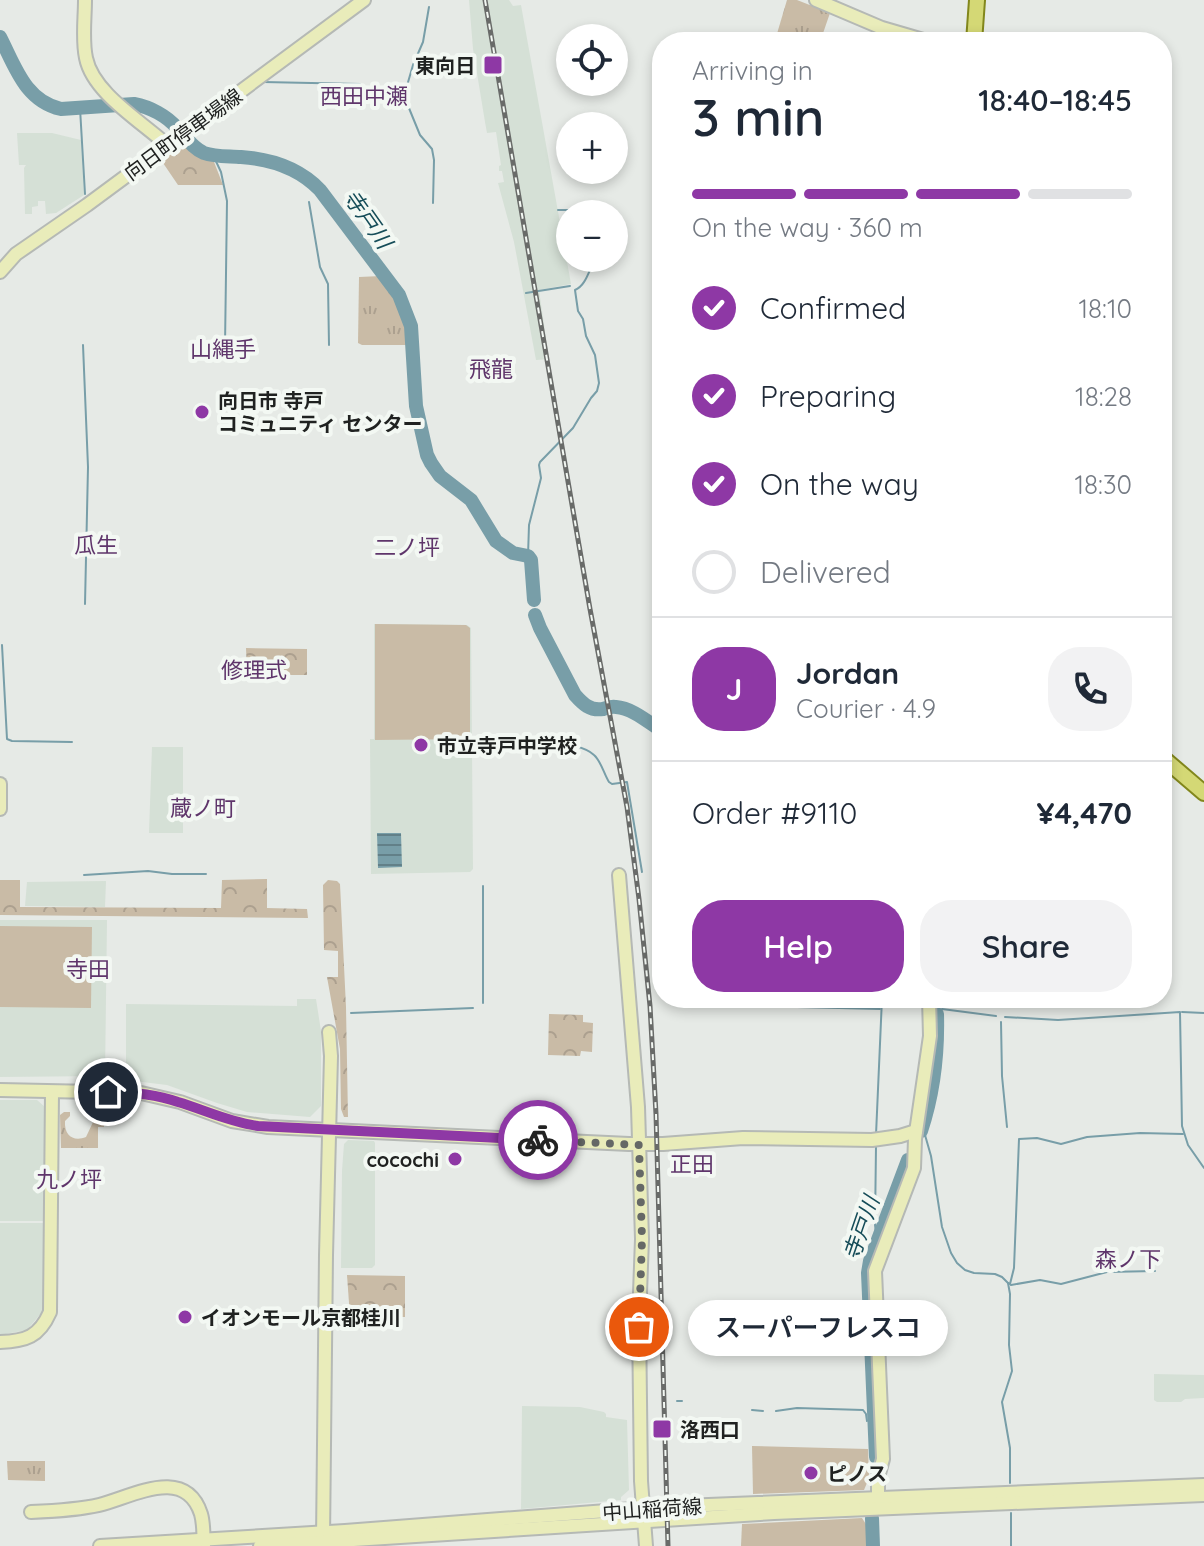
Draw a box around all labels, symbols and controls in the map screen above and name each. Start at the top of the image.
map controls [556,24,628,272]
button: locate [556,24,628,96]
place label: 東向日 [415,53,475,78]
marker: 東向日 [482,54,504,76]
text: Arriving in [692,54,813,87]
text: 18:40–18:45 [978,81,1132,119]
district label: 西田中瀬 [320,82,408,110]
street label: 向日町停車場線 [119,83,247,185]
text: 3 min [692,84,825,149]
button: + [556,112,628,184]
water label: 寺戸川 [338,184,400,256]
button: − [556,200,628,272]
text: On the way · 360 m [692,211,923,244]
icon: check [692,286,736,330]
text: Confirmed [760,289,906,327]
text: 18:10 [1078,292,1132,325]
district label: 山縄手 [190,335,256,363]
district label: 飛龍 [469,355,513,383]
icon: check [692,374,736,418]
text: Preparing [760,377,896,415]
text: 18:28 [1075,380,1132,413]
place label: 向日市 寺戸 コミュニティ センター [218,388,422,436]
marker: 向日市 寺戸 コミュニティ センター [193,403,211,421]
icon: check [692,462,736,506]
text: On the way [760,465,919,503]
text: 18:30 [1074,468,1132,501]
district label: 瓜生 [74,531,118,559]
district label: 二ノ坪 [374,533,440,561]
text: Delivered [760,553,891,591]
button: phone [1048,647,1132,731]
text: Jordan [796,654,899,692]
district label: 修理式 [221,656,287,684]
text: J [726,670,742,708]
text: Courier · 4.9 [796,692,936,725]
place label: 市立寺戸中学校 [437,733,577,758]
marker: 市立寺戸中学校 [412,736,430,754]
district label: 蔵ノ町 [170,794,236,822]
text: Order #9110 [692,794,857,832]
text: ¥4,470 [1037,794,1132,832]
button: Help [692,900,904,992]
button: Share [920,900,1132,992]
district label: 寺田 [66,955,110,983]
pin [74,1058,142,1126]
icon: home [86,1070,130,1114]
courier [498,1100,578,1180]
icon: bike [516,1118,560,1162]
place label: cocochi [366,1147,439,1172]
marker: cocochi [446,1150,464,1168]
district label: 正田 [670,1150,714,1178]
district label: 九ノ坪 [36,1165,102,1193]
water label: 寺戸川 [837,1190,886,1264]
district label: 森ノ下 [1095,1245,1161,1273]
pin [605,1293,673,1361]
callout: スーパーフレスコ [687,1299,947,1355]
place label: イオンモール京都桂川 [201,1305,401,1330]
icon: bag [617,1305,661,1349]
marker: イオンモール京都桂川 [176,1308,194,1326]
text: スーパーフレスコ [715,1311,921,1344]
place label: 洛西口 [680,1417,740,1442]
marker: 洛西口 [651,1418,673,1440]
place label: ピノス [827,1461,887,1486]
marker: ピノス [802,1464,820,1482]
street label: 中山稲荷線 [601,1493,703,1525]

